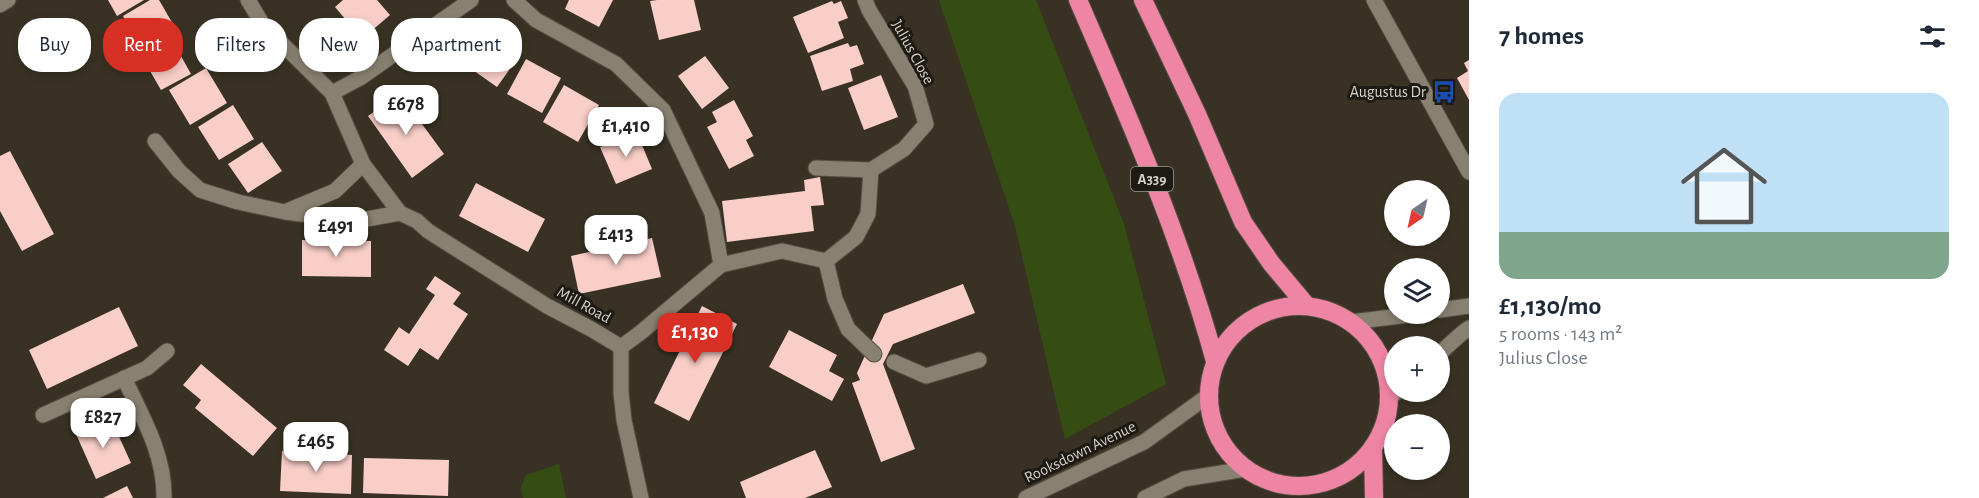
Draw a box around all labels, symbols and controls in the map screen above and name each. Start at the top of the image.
street label: Julius Close [889,17,937,87]
chip: Buy [18,18,91,72]
chip: Rent [103,18,183,72]
chip: Filters [195,18,287,72]
chip: New [299,18,379,72]
chip: Apartment [391,18,522,72]
icon: filters [1916,20,1949,53]
text: 7 homes [1499,23,1584,49]
bus stop icon: Augustus Dr [1431,79,1457,105]
place label: Augustus Dr [1350,84,1427,100]
pin: £678 [370,85,442,136]
text: £678 [387,94,425,114]
pin: £1,410 [577,107,675,158]
text: £1,410 [602,116,650,136]
icon: home [1670,132,1778,240]
road number: A339 [1131,167,1173,191]
north arrow [1384,180,1450,246]
map controls [1384,180,1450,480]
pin: £491 [300,207,372,258]
pin: £413 [580,215,652,266]
text: £491 [318,216,354,236]
text: £413 [599,224,633,244]
button: layers [1384,258,1450,324]
street label: Mill Road [554,284,614,326]
text: £1,130/mo [1499,293,1601,319]
pin: £1,130 [646,313,744,364]
text: £1,130 [672,322,718,342]
text: 5 rooms · 143 m² [1499,324,1622,344]
button: + [1384,336,1450,402]
text: Julius Close [1499,348,1588,368]
pin: £827 [67,398,139,449]
text: £827 [85,407,121,427]
button: − [1384,414,1450,480]
street label: Rooksdown Avenue [1022,418,1138,486]
pin: £465 [280,422,352,473]
text: £465 [297,431,335,451]

